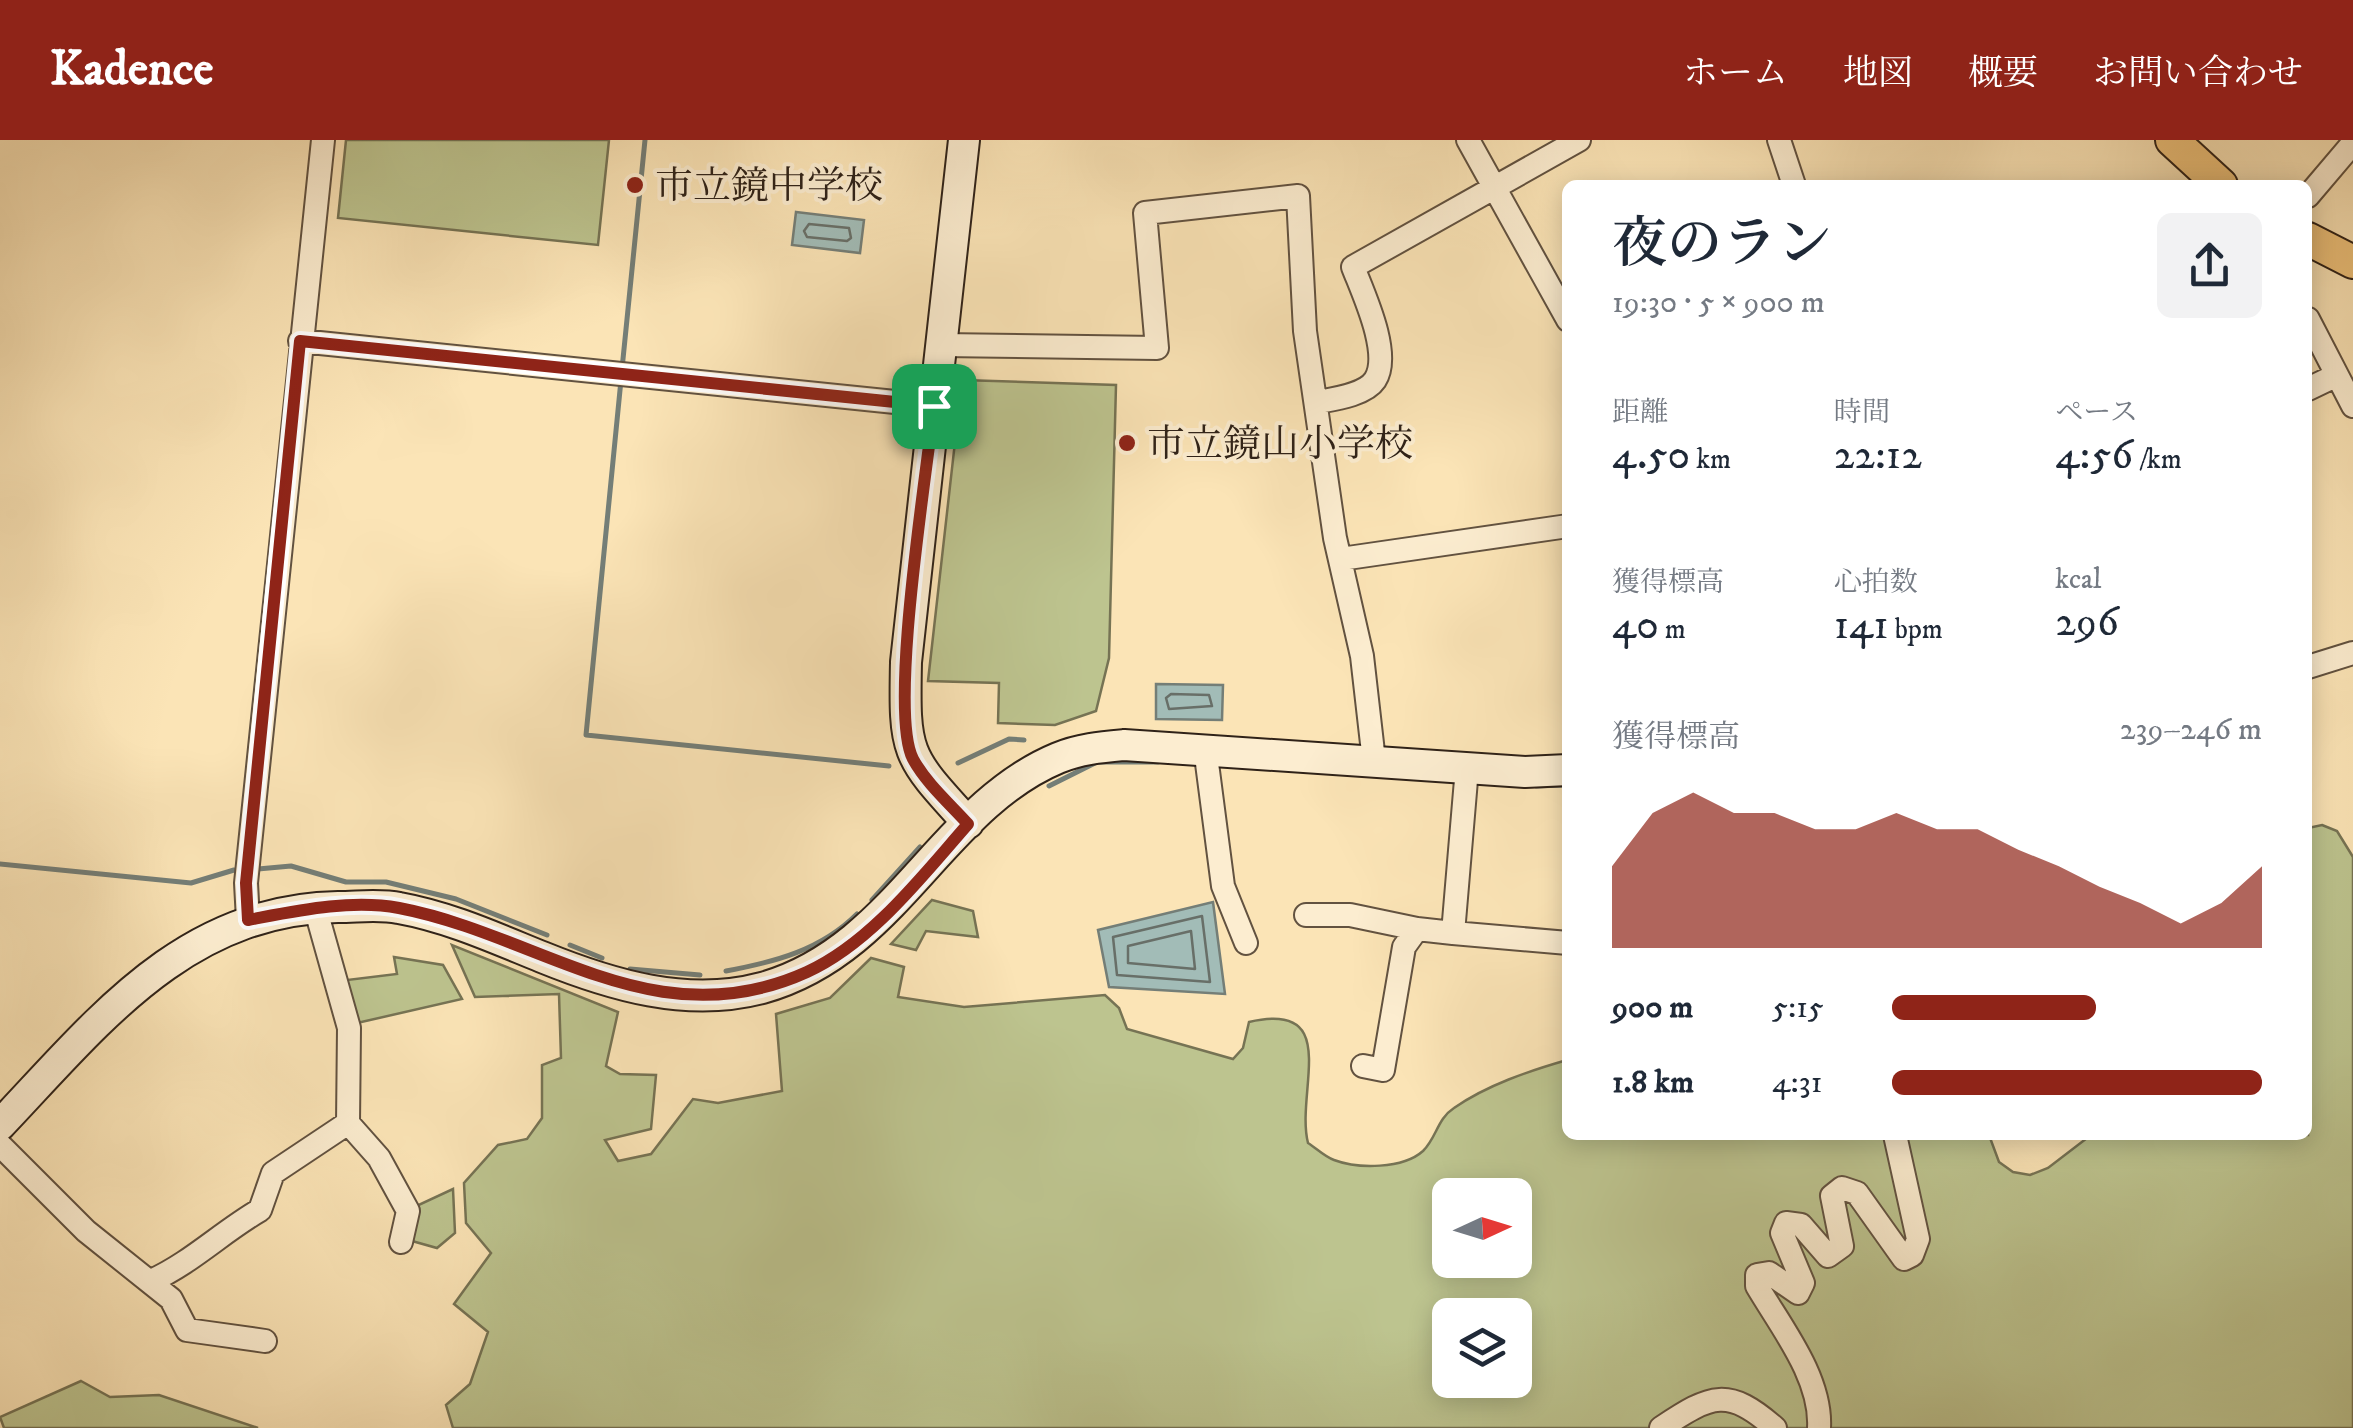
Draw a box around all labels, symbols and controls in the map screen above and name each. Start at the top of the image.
text: Kadence [50,40,213,100]
text: ホーム [1683,52,1788,96]
text: 地図 [1843,52,1913,96]
text: 概要 [1968,52,2038,96]
text: お問い合わせ [2093,52,2303,96]
place label: 市立鏡中学校 [655,163,883,211]
marker: 市立鏡中学校 [624,174,646,196]
text: 夜のラン [1612,211,1832,280]
button: share [2157,213,2262,318]
text: 19:30 · 5 × 900 m [1612,283,1825,323]
pin [892,364,977,449]
icon: arrive [907,379,962,434]
text: 距離 [1612,395,1668,430]
text: 時間 [1834,395,1890,430]
text: ペース [2055,395,2138,430]
place label: 市立鏡山小学校 [1147,421,1413,469]
text: 4.50 [1612,430,1690,482]
text: 22:12 [1834,430,1922,482]
text: 4:56 [2055,430,2133,482]
marker: 市立鏡山小学校 [1116,432,1138,454]
text: km [1690,442,1731,477]
text: /km [2133,442,2182,477]
text: kcal [2055,562,2101,597]
text: 獲得標高 [1612,565,1724,600]
text: 心拍数 [1834,565,1918,600]
text: 296 [2055,597,2119,649]
text: 40 [1612,600,1659,652]
text: 141 [1834,600,1889,652]
text: m [1659,612,1686,647]
text: bpm [1889,612,1943,647]
text: 239–246 m [2120,710,2262,750]
text: 獲得標高 [1612,718,1740,758]
text: 900 m [1612,988,1693,1028]
text: 5:15 [1772,988,1824,1028]
text: 1.8 km [1612,1063,1694,1103]
text: 4:31 [1772,1063,1822,1103]
north arrow [1432,1178,1532,1278]
map controls [1432,1178,1532,1398]
button: layers [1432,1298,1532,1398]

